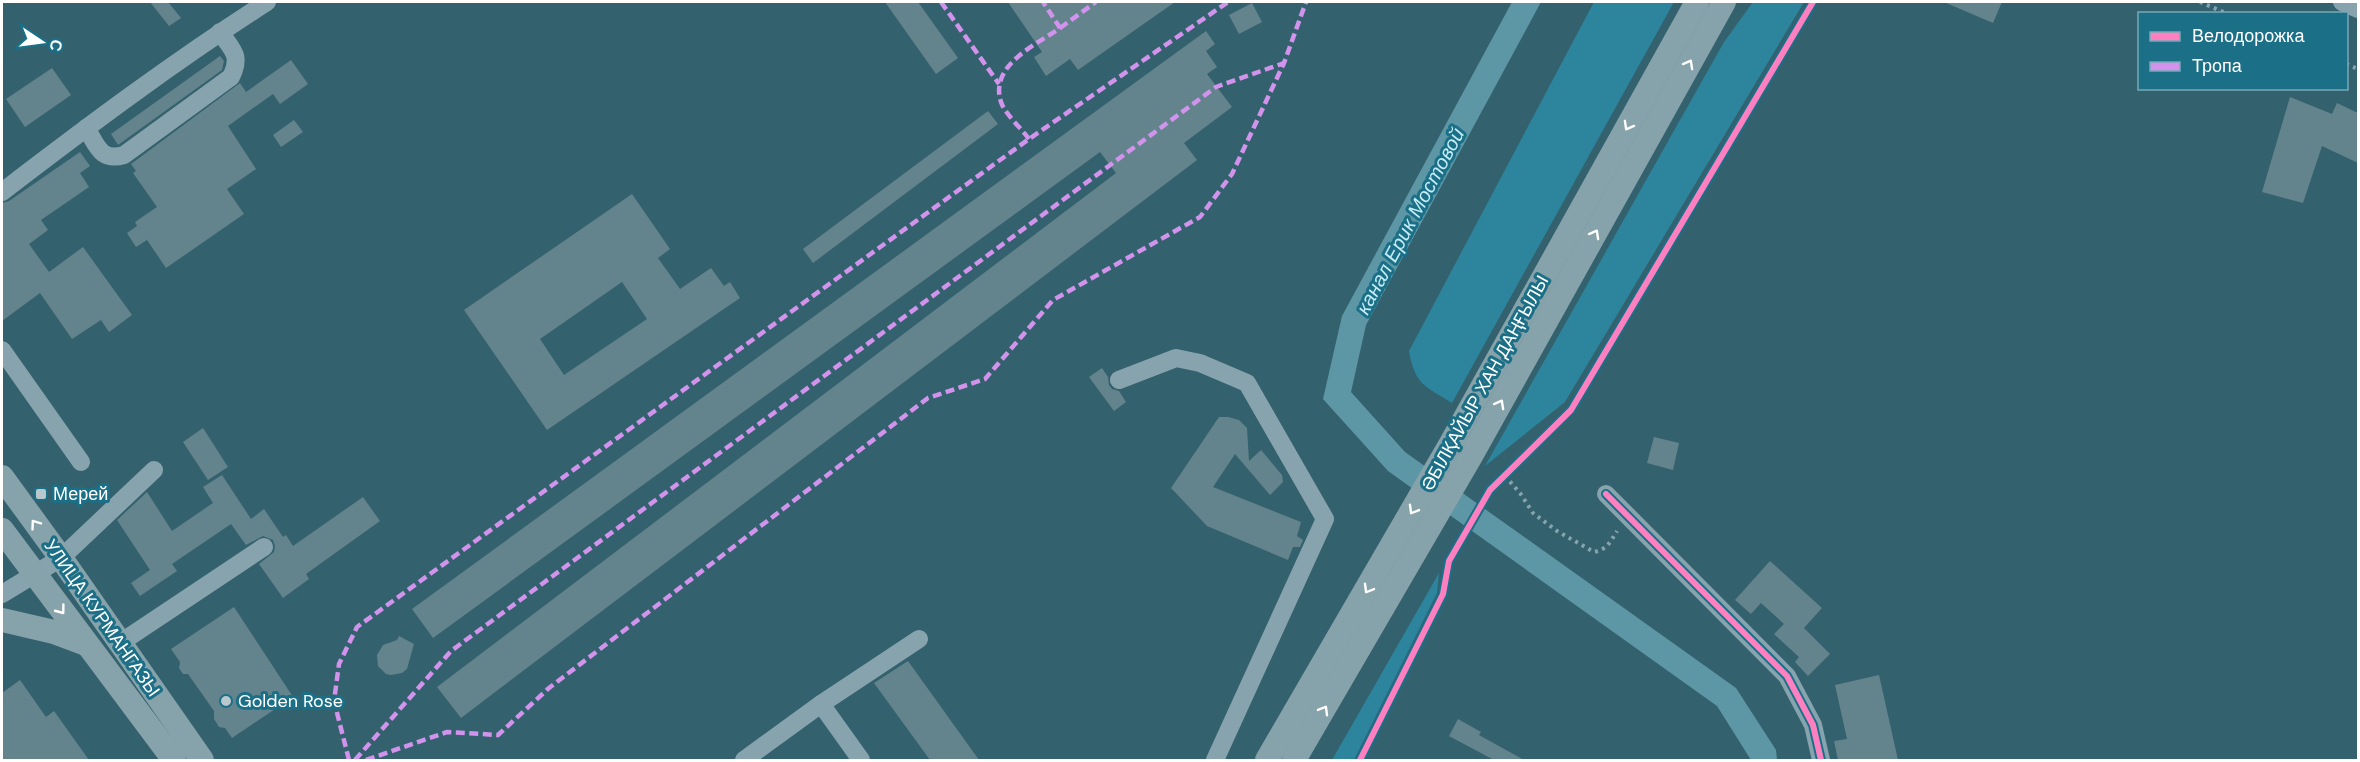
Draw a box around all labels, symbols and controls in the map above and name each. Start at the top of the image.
north arrow [12,12,72,72]
legend [2138,12,2348,90]
text: Велодорожка [2192,24,2305,48]
text: С [44,37,68,54]
text: Тропа [2192,54,2243,78]
one-way arrow [1682,59,1693,70]
one-way arrow [1624,120,1635,130]
water label: канал Ерик Мостовой [1350,123,1470,319]
one-way arrow [1588,230,1599,240]
street label: ӘБІЛҚАЙЫР ХАН ДАҢҒЫЛЫ [1416,271,1554,495]
one-way arrow [1493,400,1504,411]
place label: Мерей [53,482,108,506]
marker: Мерей [34,487,48,501]
one-way arrow [1409,504,1421,514]
one-way arrow [32,519,43,530]
street label: УЛИЦА КУРМАНГАЗЫ [39,535,165,701]
one-way arrow [1363,583,1375,593]
one-way arrow [54,604,65,615]
place label: Golden Rose [238,689,343,713]
marker: Golden Rose [219,694,233,708]
one-way arrow [1317,706,1328,716]

